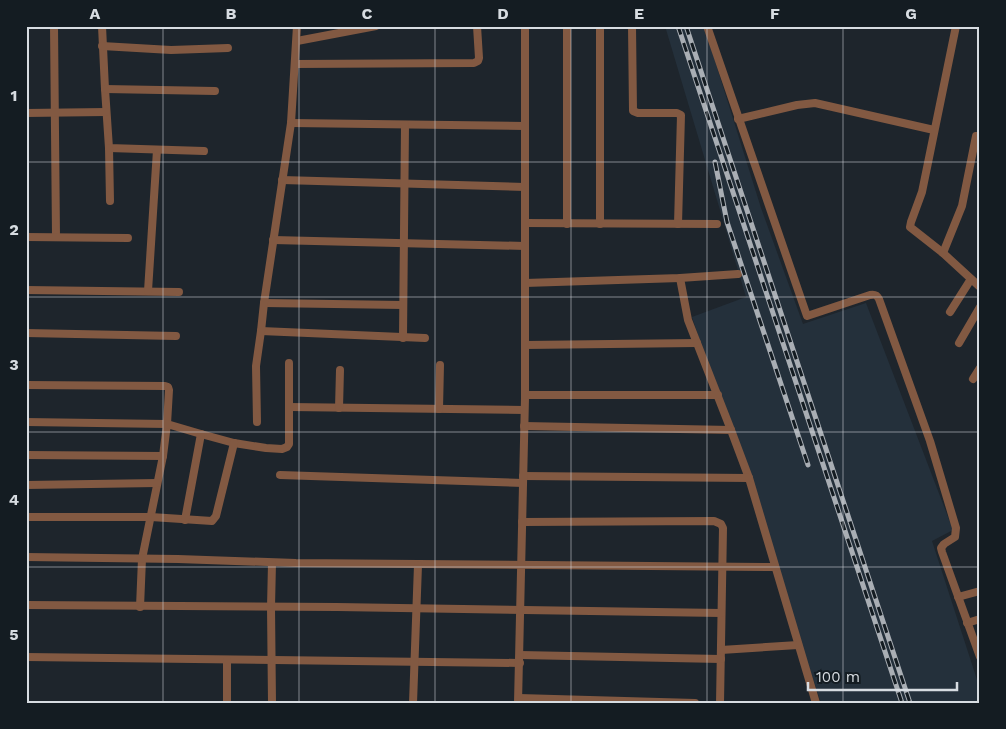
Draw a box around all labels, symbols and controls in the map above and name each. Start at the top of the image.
text: A [90,4,101,23]
text: B [226,4,237,23]
text: C [362,4,373,23]
text: D [497,4,509,23]
text: E [634,4,644,23]
text: F [770,4,780,23]
text: G [905,4,917,23]
text: 1 [11,86,17,105]
text: 2 [9,220,19,239]
text: 3 [9,355,19,374]
text: 4 [9,490,19,509]
text: 5 [9,625,19,644]
scale bar [808,659,957,691]
text: 100 m [816,668,860,686]

